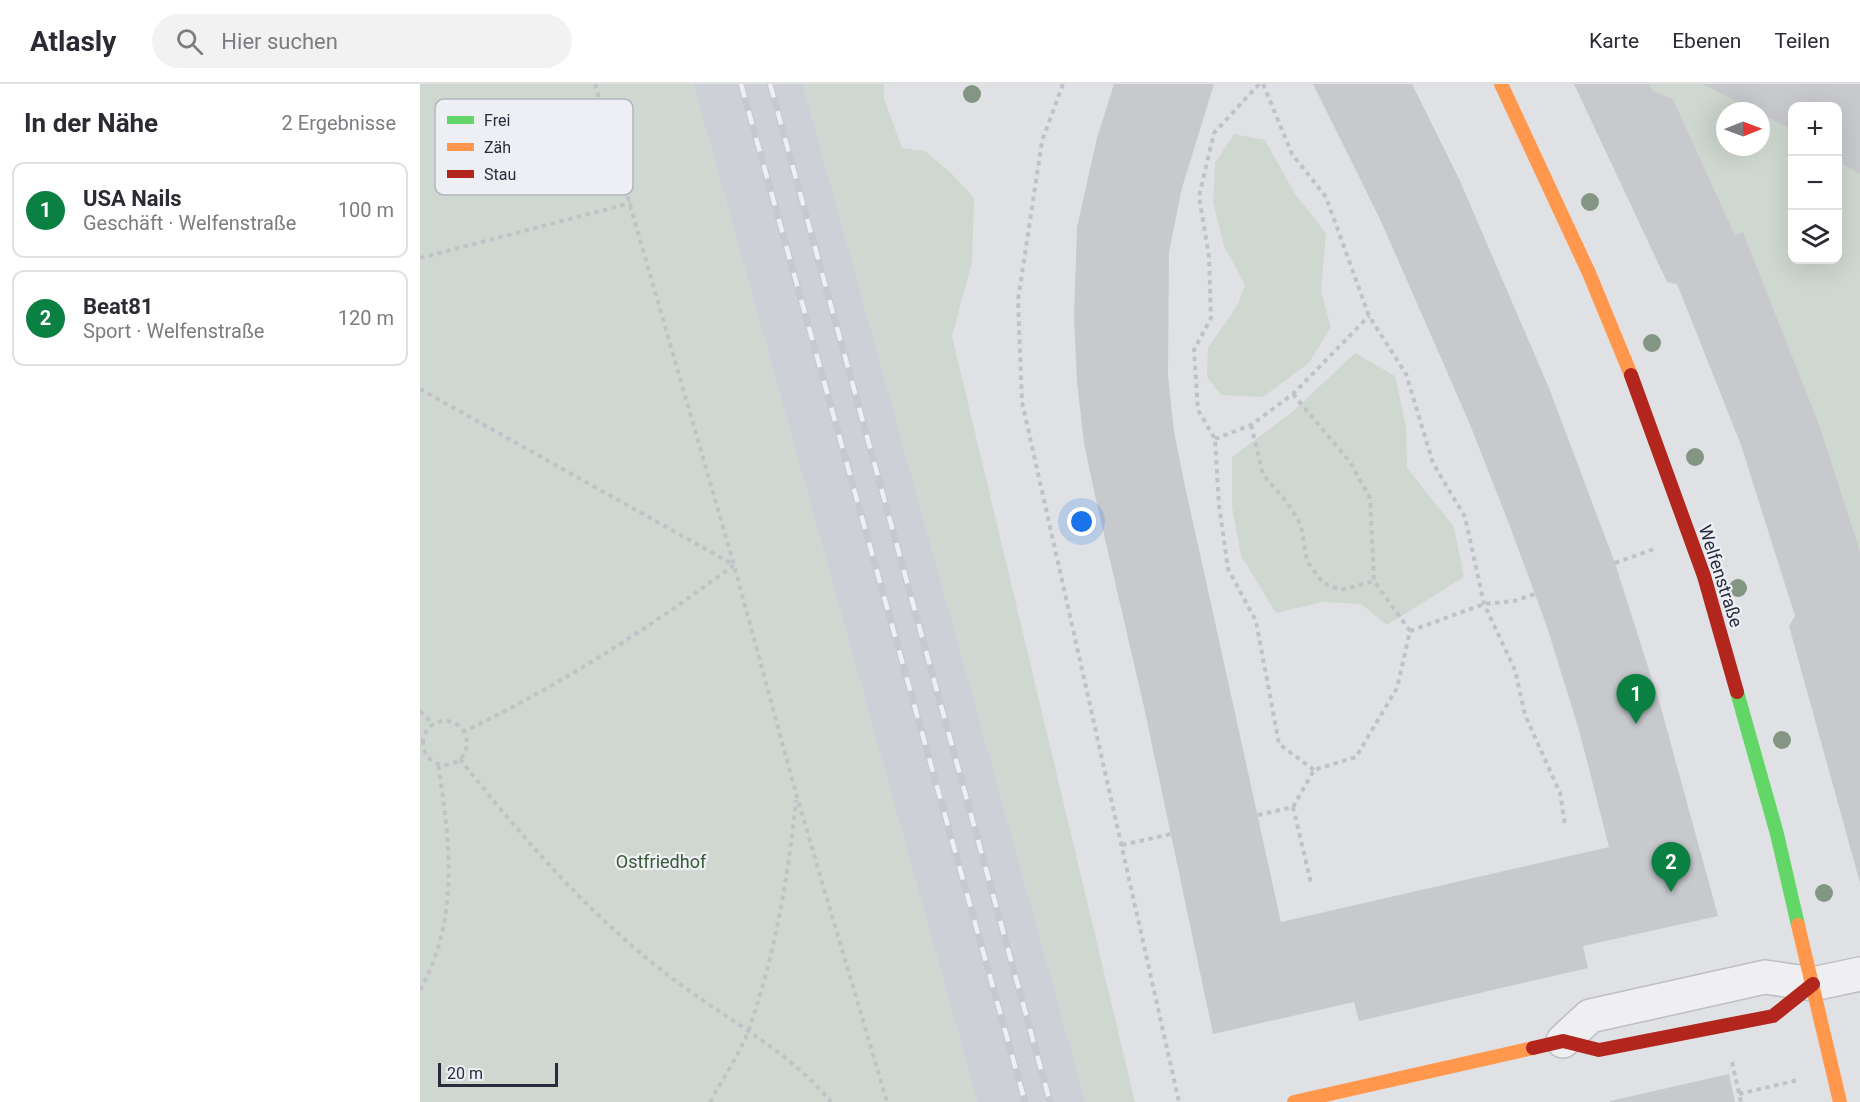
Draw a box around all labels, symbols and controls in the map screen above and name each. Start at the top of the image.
search box [152,14,572,68]
text: Atlasly [30,25,116,58]
icon: search [173,25,206,58]
text: Hier suchen [221,29,338,54]
text: Karte [1589,29,1639,53]
text: Ebenen [1672,29,1741,53]
text: Teilen [1774,29,1830,53]
legend [435,99,633,195]
north arrow [1716,102,1770,156]
map controls [1788,102,1842,264]
button: + [1788,102,1842,156]
text: In der Nähe [24,108,158,138]
text: 2 Ergebnisse [282,111,396,135]
text: Frei [484,111,510,130]
text: Zäh [484,138,511,157]
button: − [1788,156,1842,210]
text: Stau [484,165,516,184]
text: USA Nails [83,186,182,211]
text: 1 [40,198,51,222]
text: 100 m [338,198,394,222]
button: layers [1788,210,1842,264]
text: Geschäft · Welfenstraße [83,211,296,235]
text: Beat81 [83,294,153,319]
text: 2 [40,306,51,330]
text: 120 m [338,306,394,330]
text: Sport · Welfenstraße [83,319,264,343]
your location [1067,507,1096,536]
street label: Welfenstraße [1695,522,1747,630]
pin: 1 [1616,674,1656,724]
pin: 2 [1652,842,1690,892]
park label: Ostfriedhof [616,851,707,872]
scale bar [438,1060,558,1088]
text: 20 m [447,1064,483,1083]

